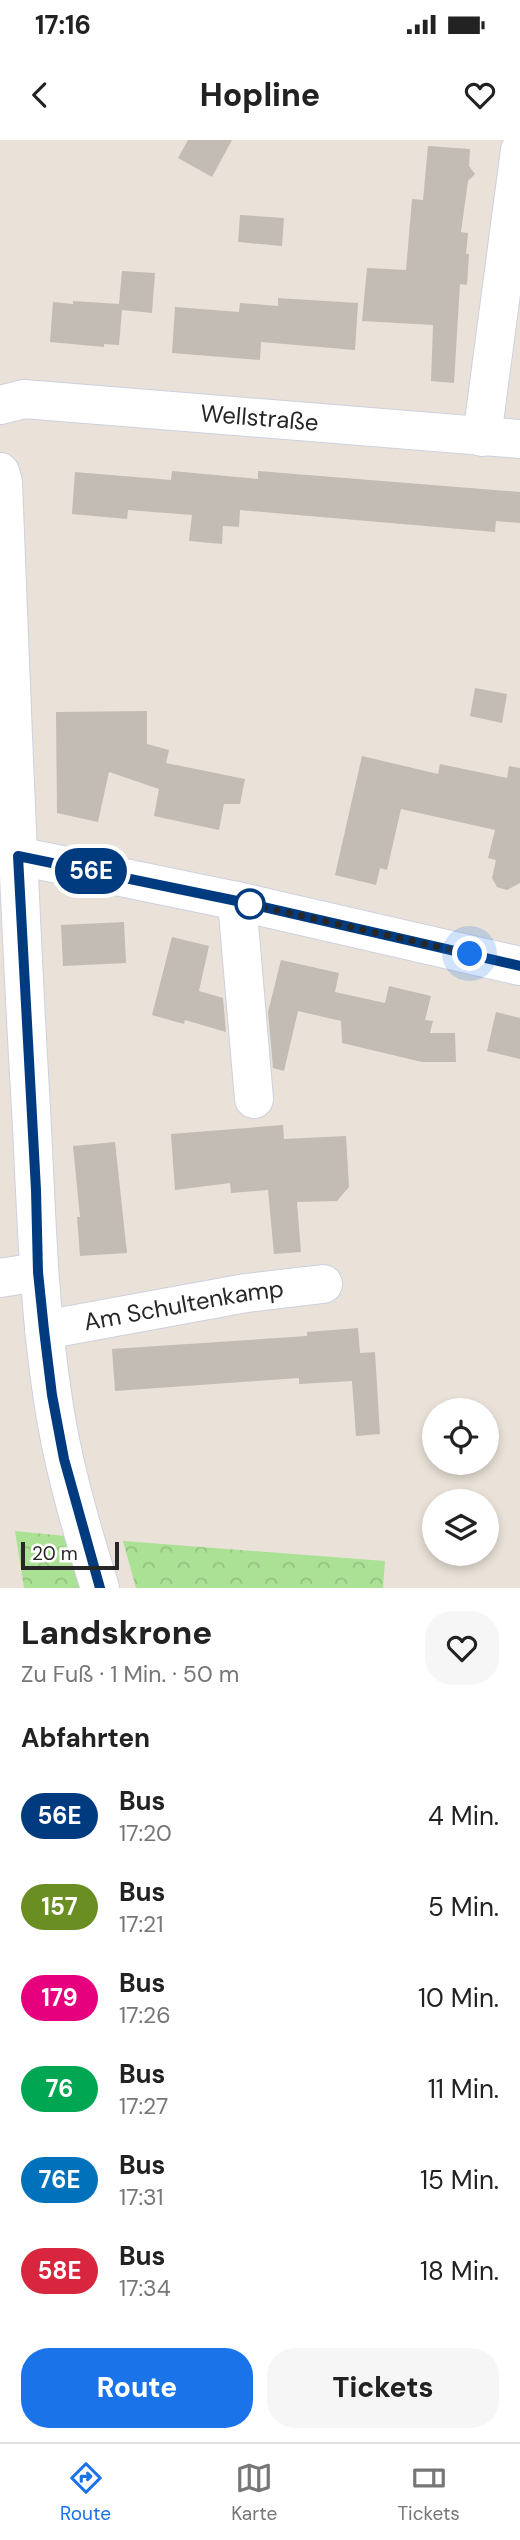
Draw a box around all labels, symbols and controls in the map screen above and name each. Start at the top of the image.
text: 17:16 [35,8,91,42]
text: Hopline [200,74,320,116]
icon: back [21,76,59,114]
icon: heart [461,76,499,114]
street label: Wellstraße [199,397,320,438]
line badge: 56E [51,848,131,894]
text: 56E [69,855,113,886]
unlabelled marker [235,889,265,919]
your location [452,936,487,971]
street label: Am Schultenkamp [81,1273,285,1337]
map controls [422,1398,499,1566]
button: locate [422,1398,499,1475]
button: layers [422,1489,499,1566]
scale bar [21,1539,119,1571]
text: 20 m [32,1541,78,1566]
text: Landskrone [21,1611,212,1654]
button: heart [425,1611,499,1685]
text: Zu Fuß · 1 Min. · 50 m [21,1659,239,1689]
text: Abfahrten [21,1721,150,1755]
text: Bus [119,1784,165,1818]
text: 4 Min. [428,1799,499,1833]
text: 56E [37,1800,82,1831]
text: 17:20 [119,1818,172,1848]
text: Bus [119,1875,165,1909]
text: 5 Min. [428,1890,499,1924]
text: 157 [41,1891,78,1922]
text: 17:21 [119,1909,164,1939]
text: Bus [119,1966,165,2000]
text: 10 Min. [418,1981,499,2015]
text: 179 [41,1982,78,2013]
text: 17:26 [119,2000,171,2030]
text: Bus [119,2057,165,2091]
text: 11 Min. [428,2072,499,2106]
text: 76 [46,2073,73,2104]
text: 17:27 [119,2091,168,2121]
text: Bus [119,2148,165,2182]
text: 15 Min. [420,2163,499,2197]
text: 76E [39,2164,80,2195]
text: 17:31 [119,2182,163,2212]
text: Bus [119,2239,165,2273]
text: 18 Min. [420,2254,499,2288]
text: 58E [37,2255,82,2286]
text: 17:34 [119,2273,171,2303]
button: Route [21,2348,253,2428]
button: Tickets [267,2348,499,2428]
tab: Route [60,2459,111,2526]
tab: Karte [231,2459,277,2526]
tab: Tickets [397,2459,460,2526]

